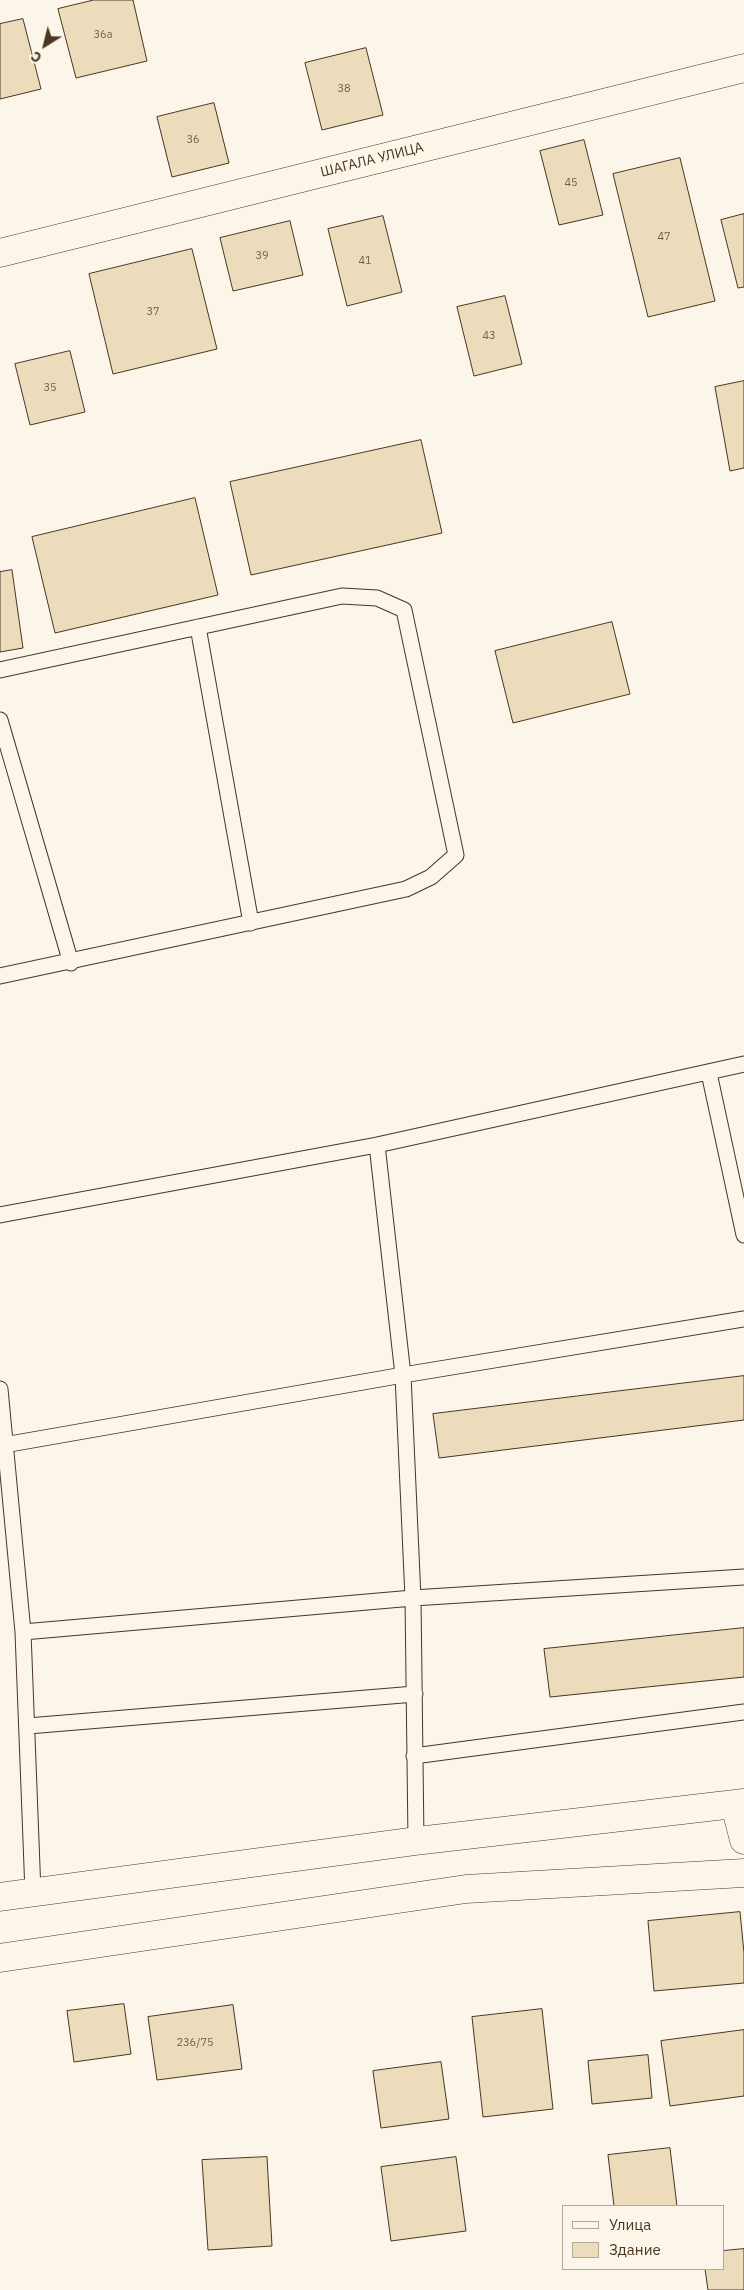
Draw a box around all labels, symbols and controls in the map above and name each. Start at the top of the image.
north arrow [20,20,70,70]
house number: 36а [93,28,113,42]
text: С [27,47,45,67]
house number: 38 [337,82,351,96]
house number: 36 [186,133,200,147]
street label: ШАГАЛА УЛИЦА [319,139,425,181]
house number: 45 [564,176,578,190]
house number: 47 [657,230,671,244]
house number: 39 [255,249,269,263]
house number: 41 [358,254,372,268]
house number: 37 [146,305,160,319]
house number: 43 [482,329,496,343]
house number: 35 [43,381,57,395]
house number: 236/75 [176,2036,214,2050]
legend [562,2205,724,2270]
text: Улица [609,2215,651,2234]
text: Здание [609,2240,661,2259]

